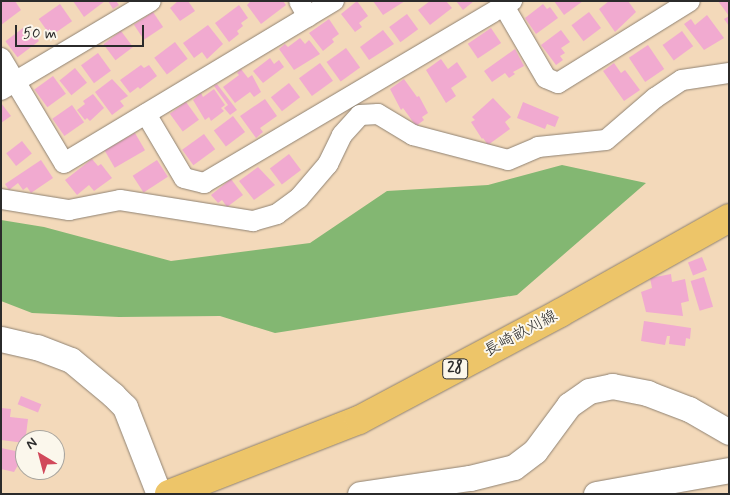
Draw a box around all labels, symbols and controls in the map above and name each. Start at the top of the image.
scale bar [18,15,146,47]
text: 50 m [23,24,57,44]
street label: 長崎畝刈線 [481,307,561,361]
road number: 28 [441,356,469,382]
north arrow [15,430,65,480]
text: N [22,434,41,454]

